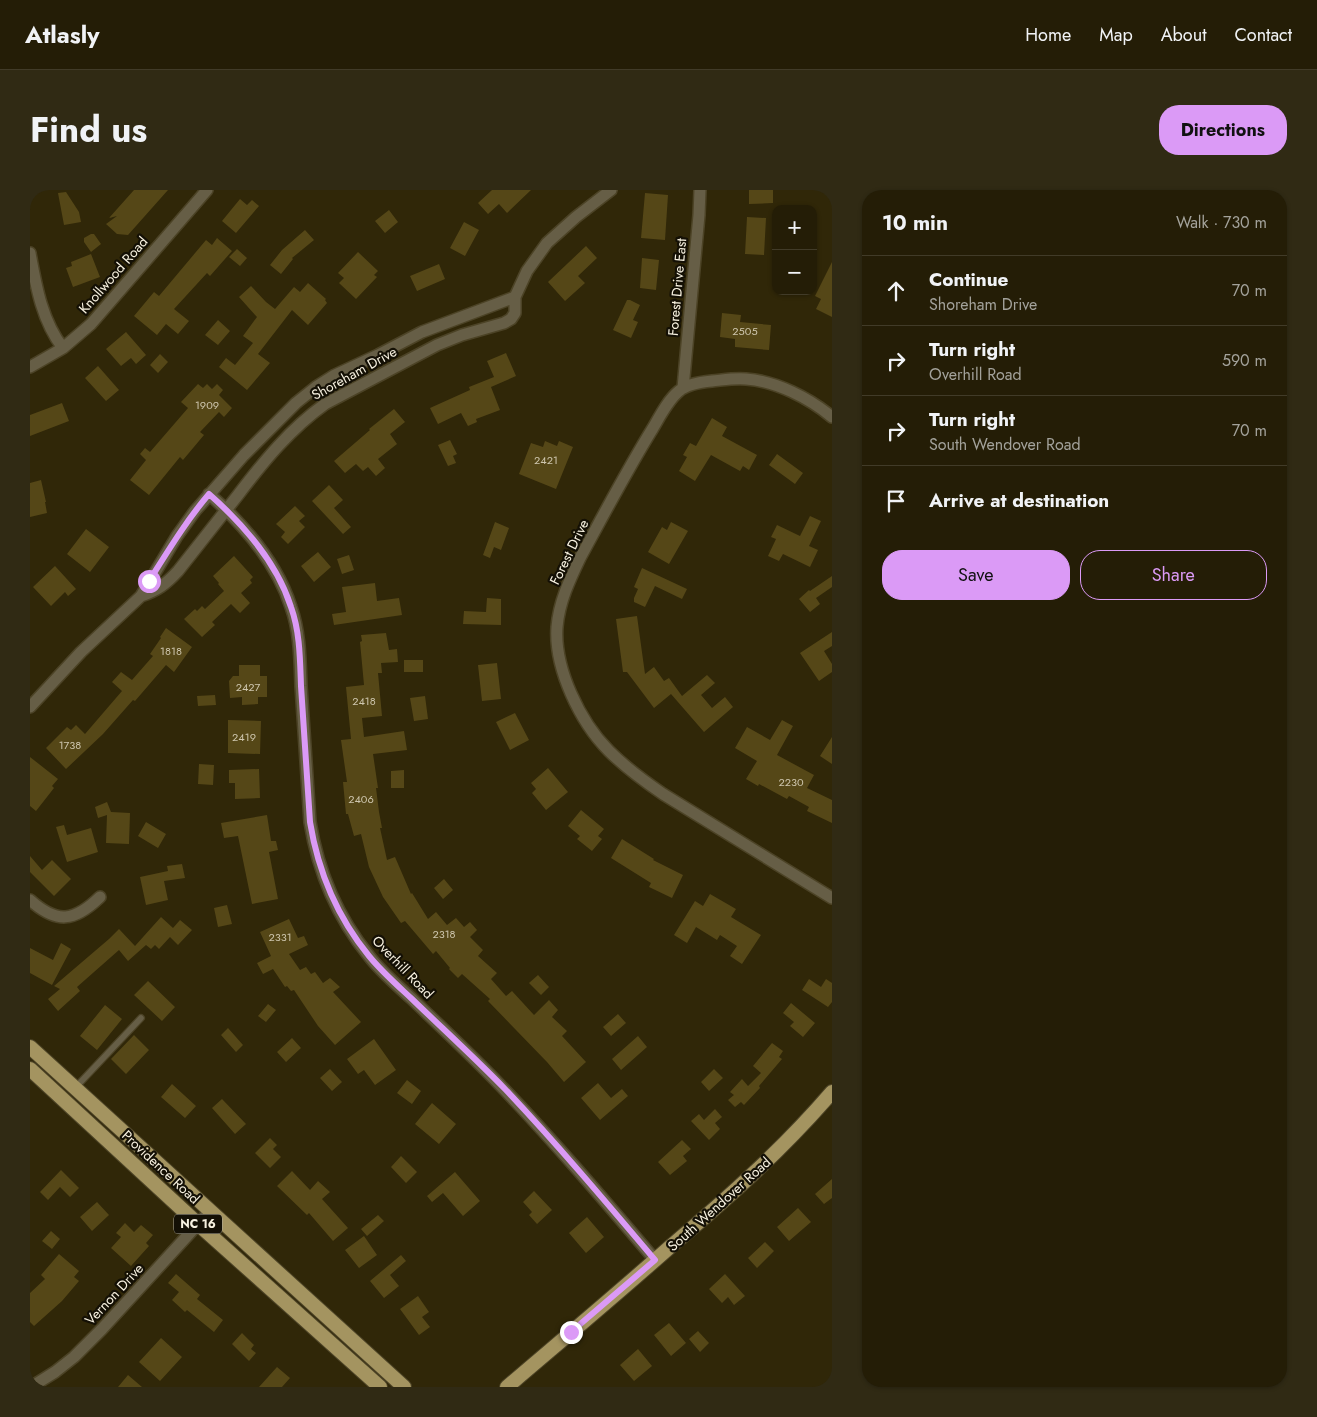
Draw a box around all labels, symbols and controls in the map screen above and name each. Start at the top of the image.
text: Atlasly [25,17,100,52]
text: Home [1025,22,1071,48]
text: Map [1099,22,1133,48]
text: About [1161,22,1206,48]
text: Contact [1234,22,1292,48]
text: Find us [30,105,147,155]
button: Directions [1159,105,1287,155]
map controls [772,205,817,295]
button: + [772,205,817,250]
text: 10 min [882,208,948,238]
text: Walk · 730 m [1176,211,1267,234]
street label: Knollwood Road [74,232,152,318]
street label: Forest Drive East [663,237,691,337]
button: − [772,250,817,295]
text: Continue [929,266,1008,293]
icon: ahead [882,277,910,305]
text: 70 m [1232,279,1267,302]
text: Shoreham Drive [929,293,1037,316]
house number: 2505 [732,323,758,339]
text: Turn right [929,336,1015,363]
street label: Shoreham Drive [308,341,400,405]
icon: right [882,347,910,375]
text: 590 m [1222,349,1267,372]
text: Overhill Road [929,363,1022,386]
house number: 1909 [195,397,219,413]
text: Turn right [929,406,1015,433]
icon: right [882,417,910,445]
text: 70 m [1232,419,1267,442]
text: South Wendover Road [929,433,1081,456]
house number: 2421 [534,452,558,468]
icon: arrive [882,487,910,515]
text: Arrive at destination [929,487,1109,514]
street label: Forest Drive [545,516,593,588]
button: Save [882,550,1070,600]
button: Share [1080,550,1267,600]
route start [138,570,161,593]
house number: 1818 [160,643,182,659]
house number: 2427 [236,679,261,695]
house number: 2418 [352,693,376,709]
house number: 2419 [232,729,256,745]
house number: 1738 [59,737,81,753]
house number: 2230 [778,774,804,790]
house number: 2406 [348,791,374,807]
house number: 2318 [432,926,456,942]
house number: 2331 [268,929,292,945]
street label: Overhill Road [368,931,438,1003]
street label: Providence Road [118,1126,204,1208]
street label: South Wendover Road [663,1152,775,1256]
road number: NC 16 [174,1214,222,1234]
street label: Vernon Drive [80,1259,148,1329]
route end [560,1321,583,1344]

